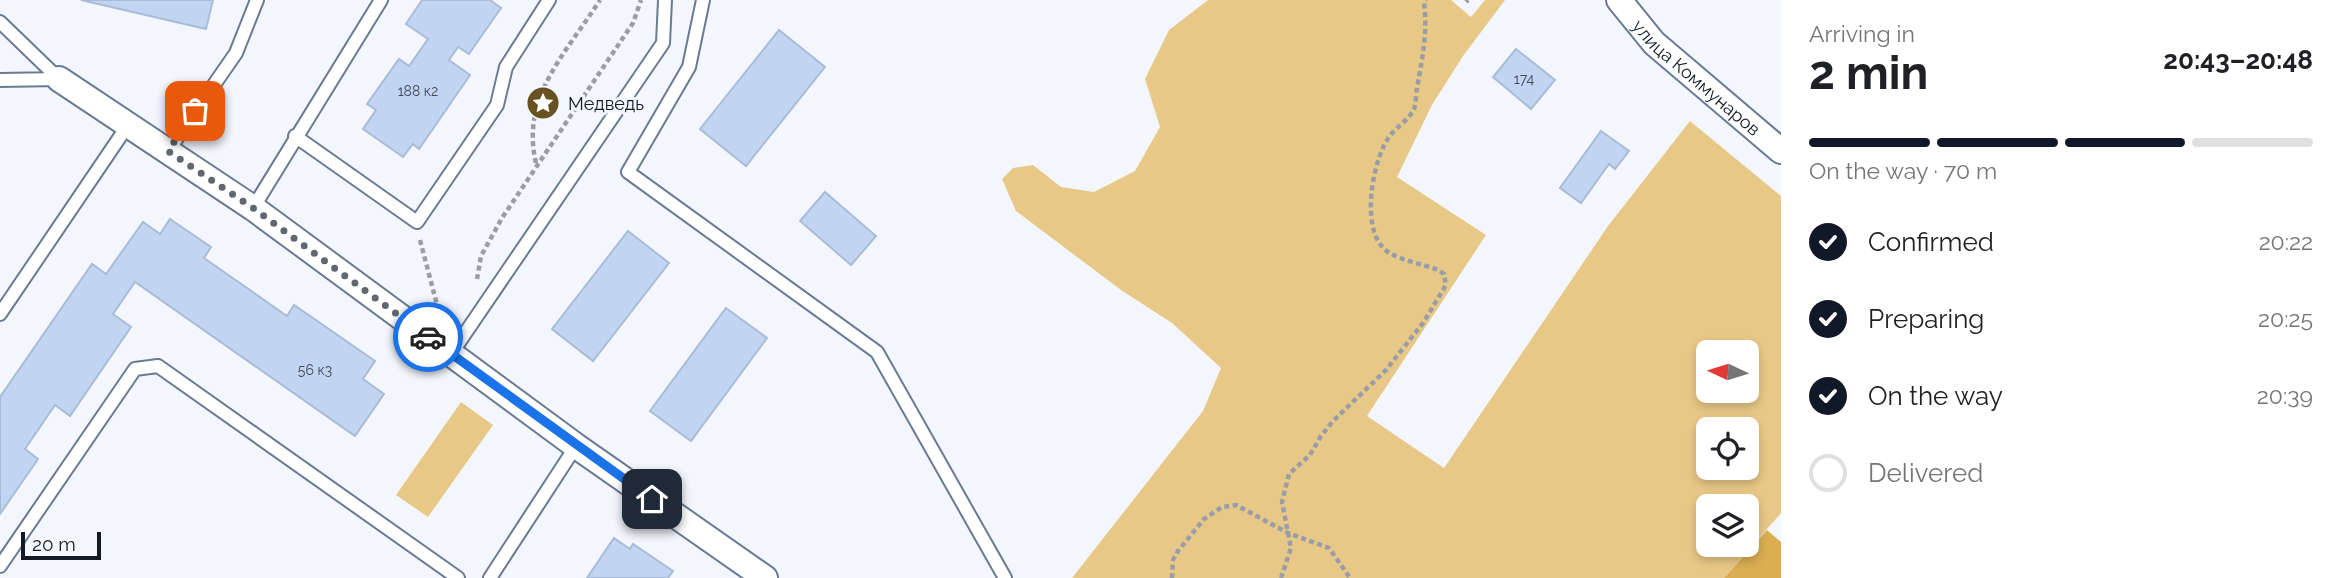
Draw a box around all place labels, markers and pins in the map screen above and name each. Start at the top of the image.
pin [165,81,225,141]
place icon: Медведь [524,84,562,122]
place label: Медведь [568,93,644,114]
pin [622,469,682,529]

